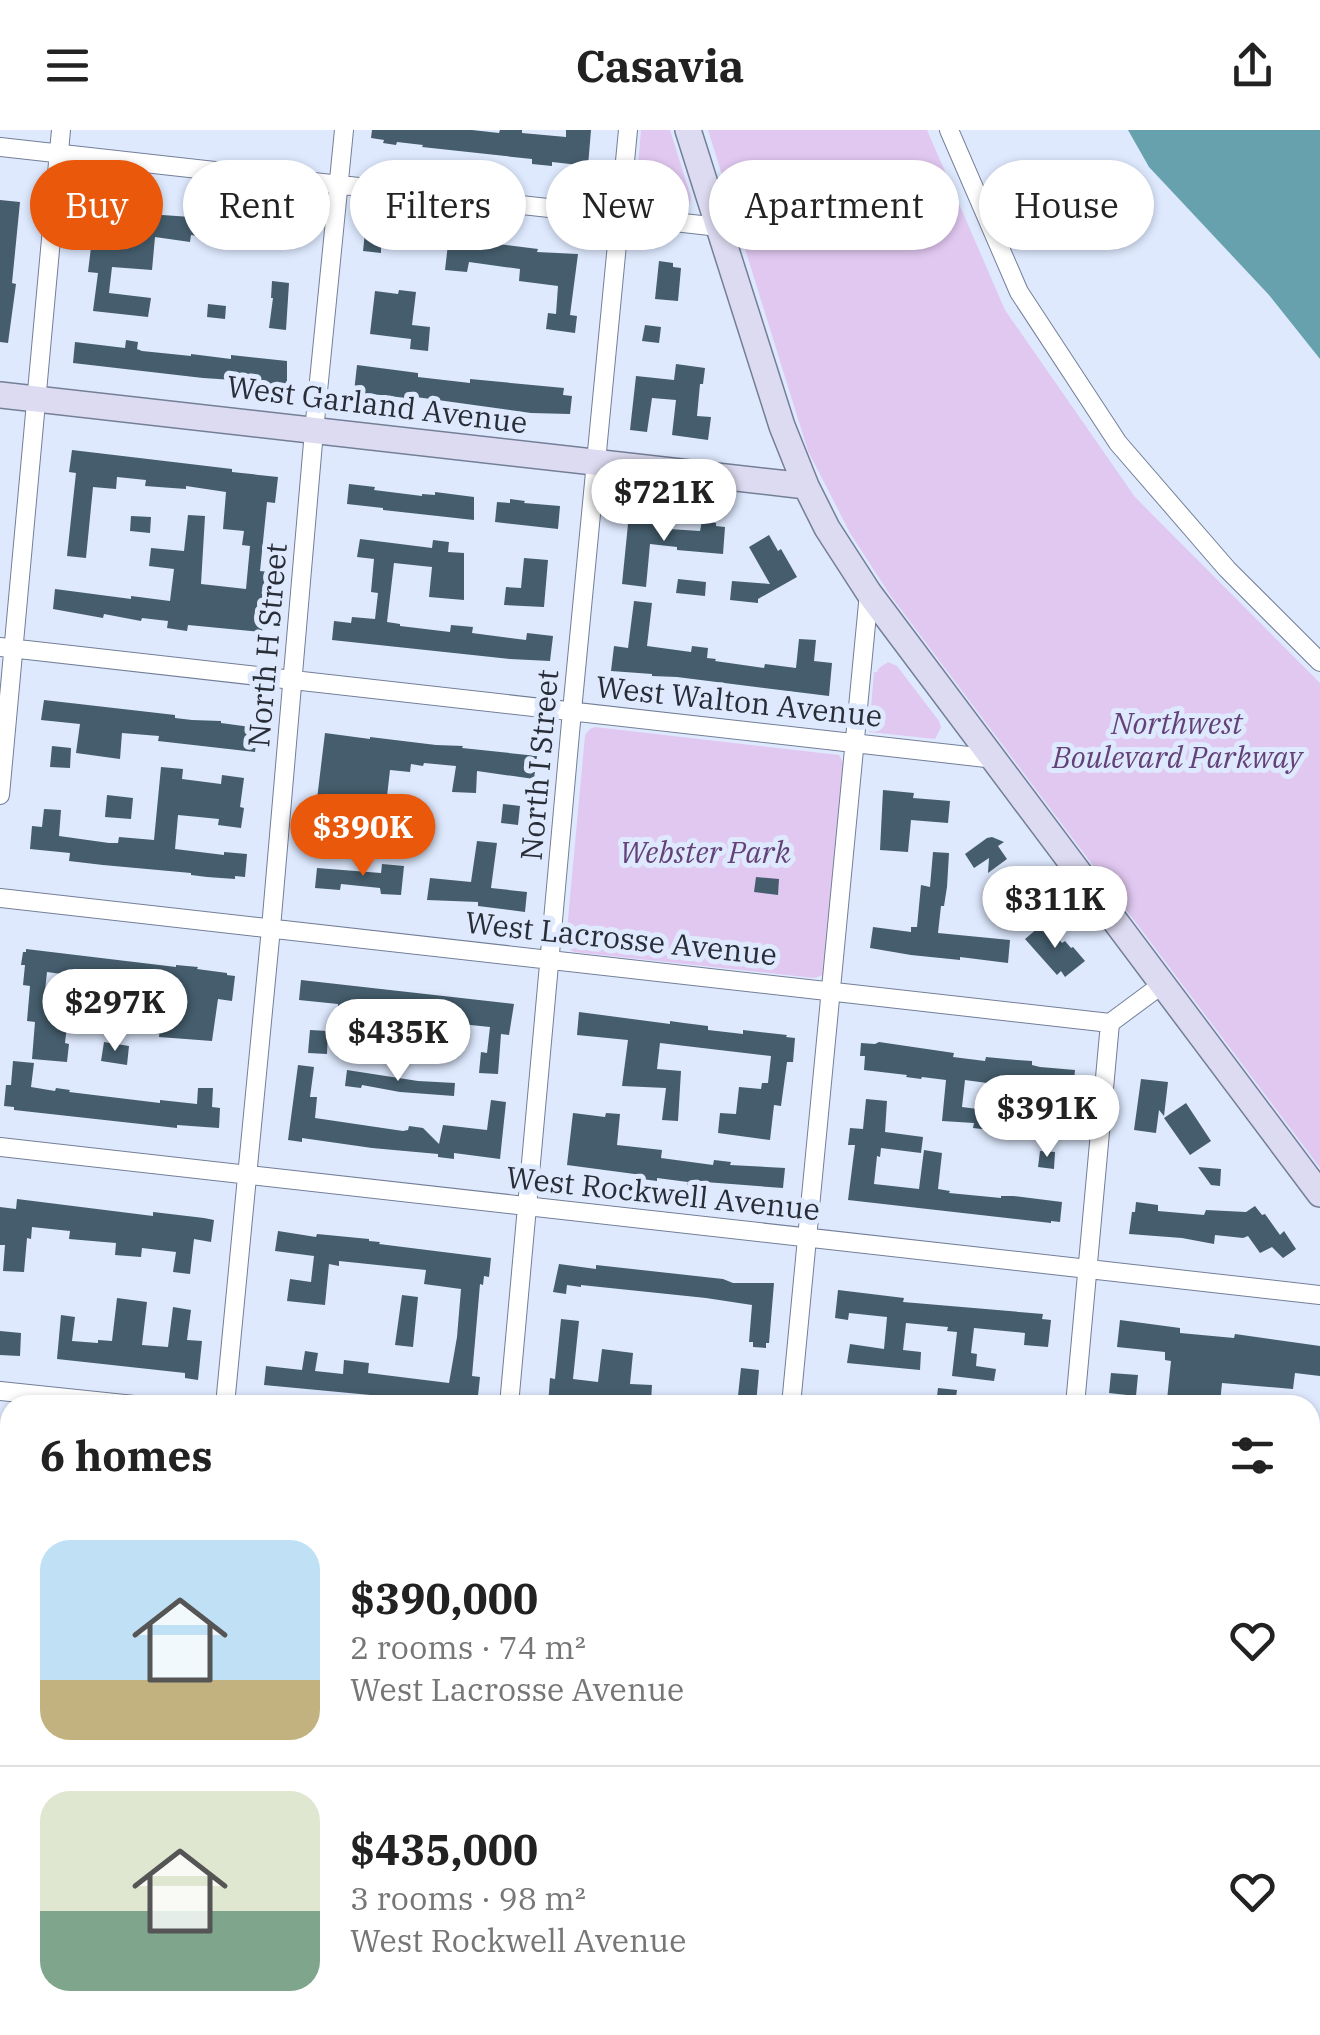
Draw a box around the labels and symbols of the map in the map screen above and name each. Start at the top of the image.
street label: West Garland Avenue [225,366,530,441]
pin: $721K [594,459,734,544]
street label: North H Street [238,541,295,749]
street label: West Walton Avenue [594,666,884,735]
street label: North I Street [511,668,566,862]
park label: Northwest Boulevard Parkway [1051,703,1304,776]
pin: $390K [293,794,433,879]
park label: Webster Park [619,832,791,871]
pin: $311K [985,866,1125,951]
street label: West Lacrosse Avenue [463,902,779,973]
pin: $297K [45,969,185,1054]
pin: $435K [328,999,468,1084]
pin: $391K [977,1075,1117,1160]
street label: West Rockwell Avenue [504,1157,822,1228]

